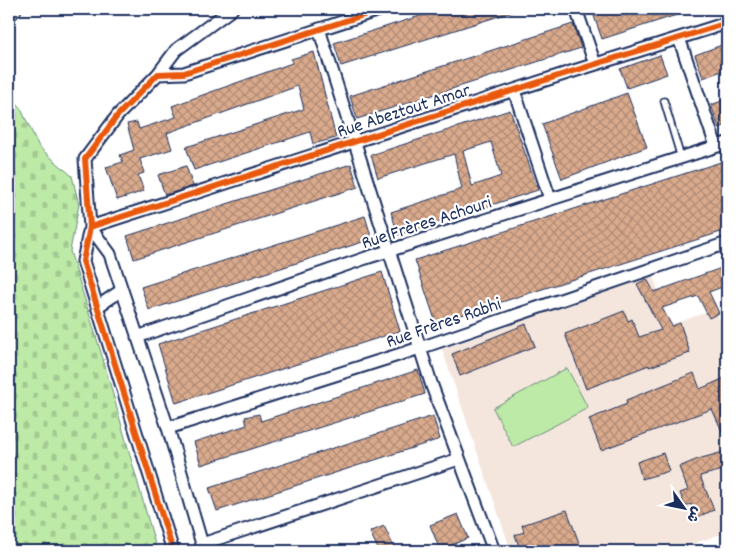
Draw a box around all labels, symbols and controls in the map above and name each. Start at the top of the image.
street label: Rue Abeztout Amar [334,78,474,147]
street label: Rue Frères Achouri [358,190,496,258]
street label: Rue Frères Rabhi [383,292,506,357]
north arrow [658,482,708,532]
text: ش [681,502,706,526]

